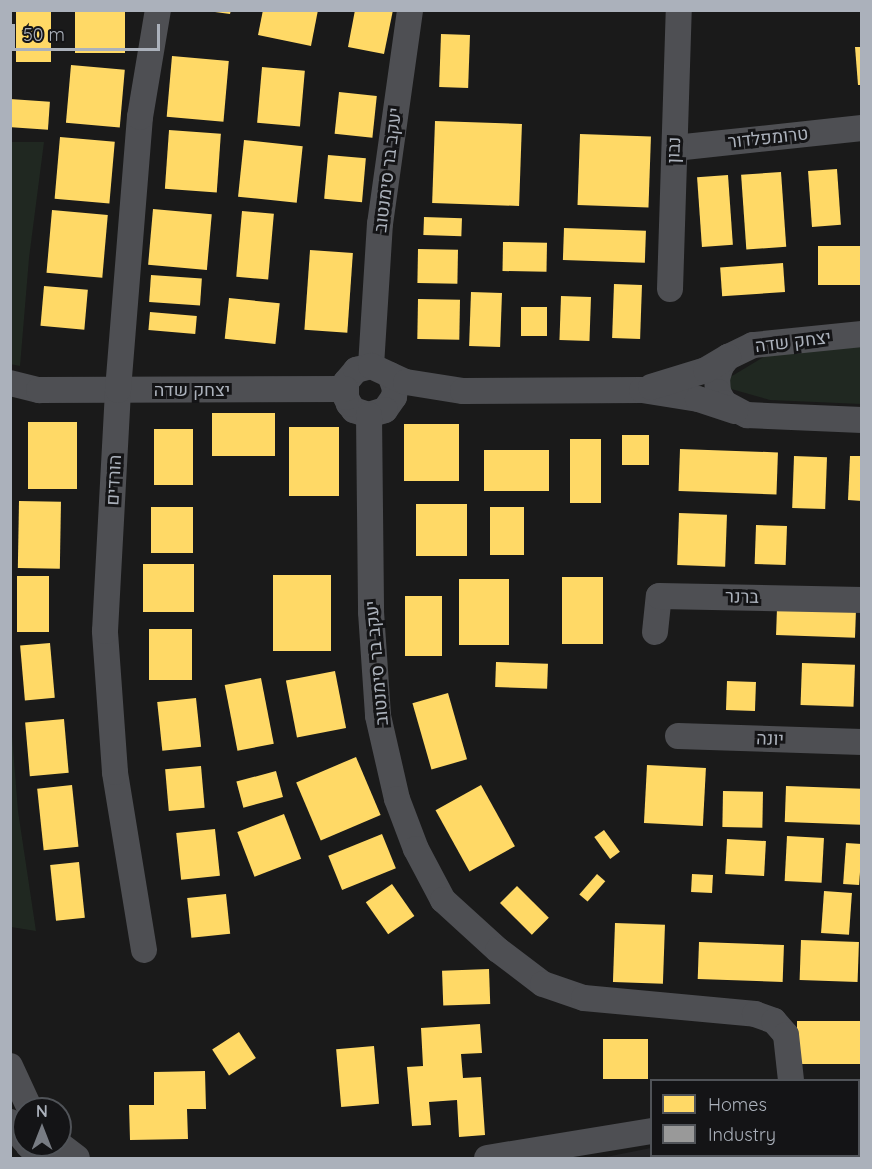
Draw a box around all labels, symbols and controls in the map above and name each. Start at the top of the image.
scale bar [15,12,164,50]
text: 50 m [23,23,65,46]
street label: יעקב בר סימנטוב [370,106,406,234]
street label: טרומפלדור [727,123,809,153]
street label: נבון [663,136,685,164]
street label: יצחק שדה [754,327,832,357]
street label: יצחק שדה [154,379,230,401]
street label: הורדים [102,454,126,506]
street label: ברנר [725,586,759,608]
street label: יעקב בר סימנטוב [361,600,393,726]
street label: יונה [756,728,784,750]
legend [650,1079,860,1157]
text: Homes [708,1093,767,1116]
north arrow [12,1097,72,1157]
text: N [36,1101,48,1121]
text: Industry [708,1123,776,1146]

